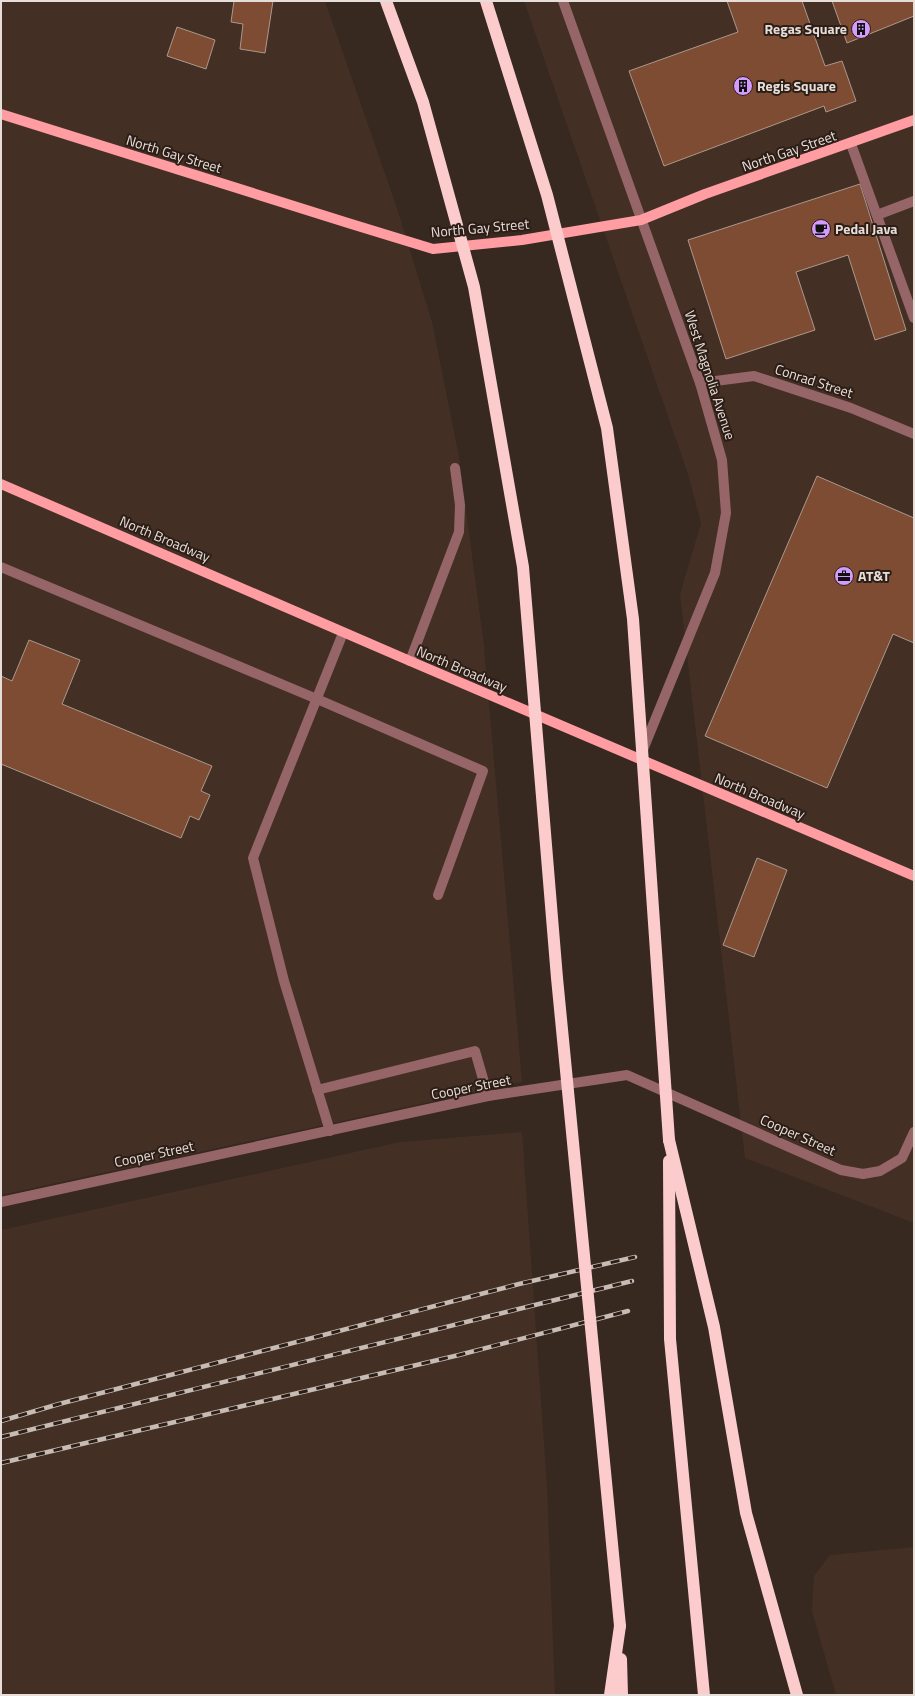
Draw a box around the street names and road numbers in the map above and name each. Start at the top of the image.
street label: North Gay Street [739,125,839,177]
street label: North Gay Street [124,129,224,178]
street label: North Gay Street [430,213,530,242]
street label: West Magnolia Avenue [680,308,741,442]
street label: Conrad Street [772,358,856,403]
street label: North Broadway [117,510,214,567]
street label: North Broadway [414,640,511,697]
street label: North Broadway [712,767,809,824]
street label: Cooper Street [429,1068,513,1105]
street label: Cooper Street [757,1109,839,1161]
street label: Cooper Street [112,1135,196,1172]

